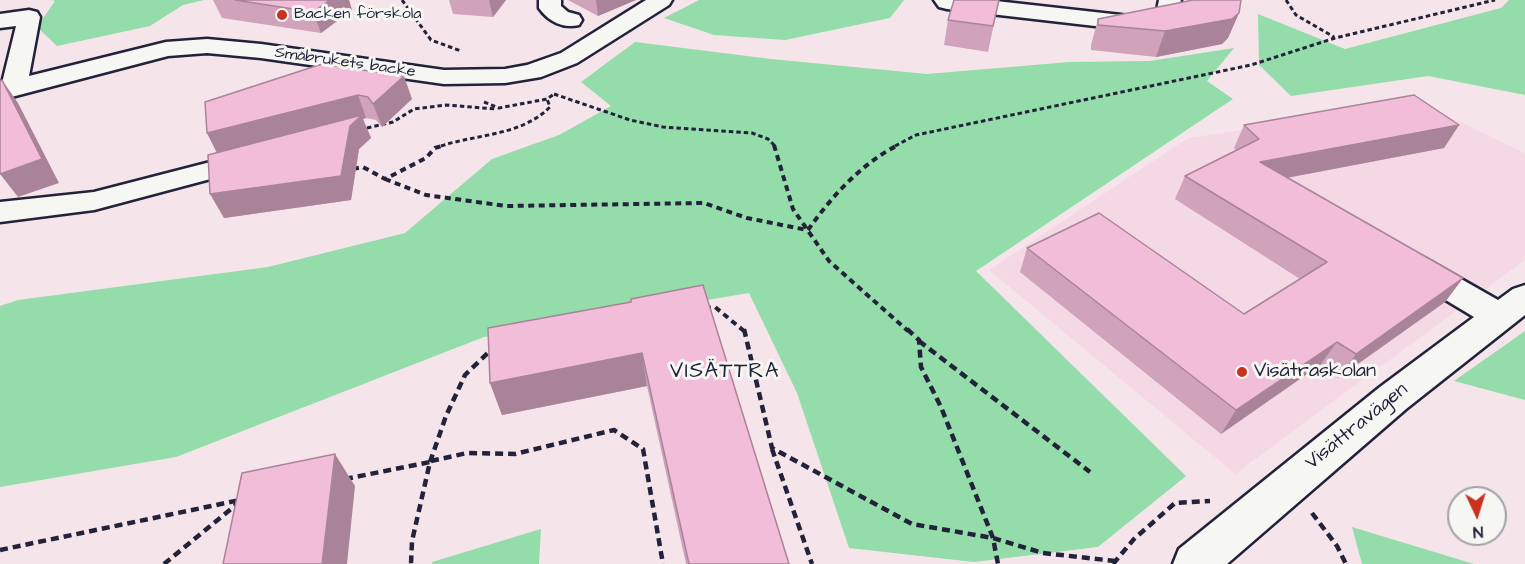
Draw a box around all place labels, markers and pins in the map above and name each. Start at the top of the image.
place label: Backen förskola [294,5,421,25]
marker: Backen förskola [275,8,289,22]
place label: Visätraskolan [1254,360,1376,384]
marker: Visätraskolan [1235,365,1249,379]

